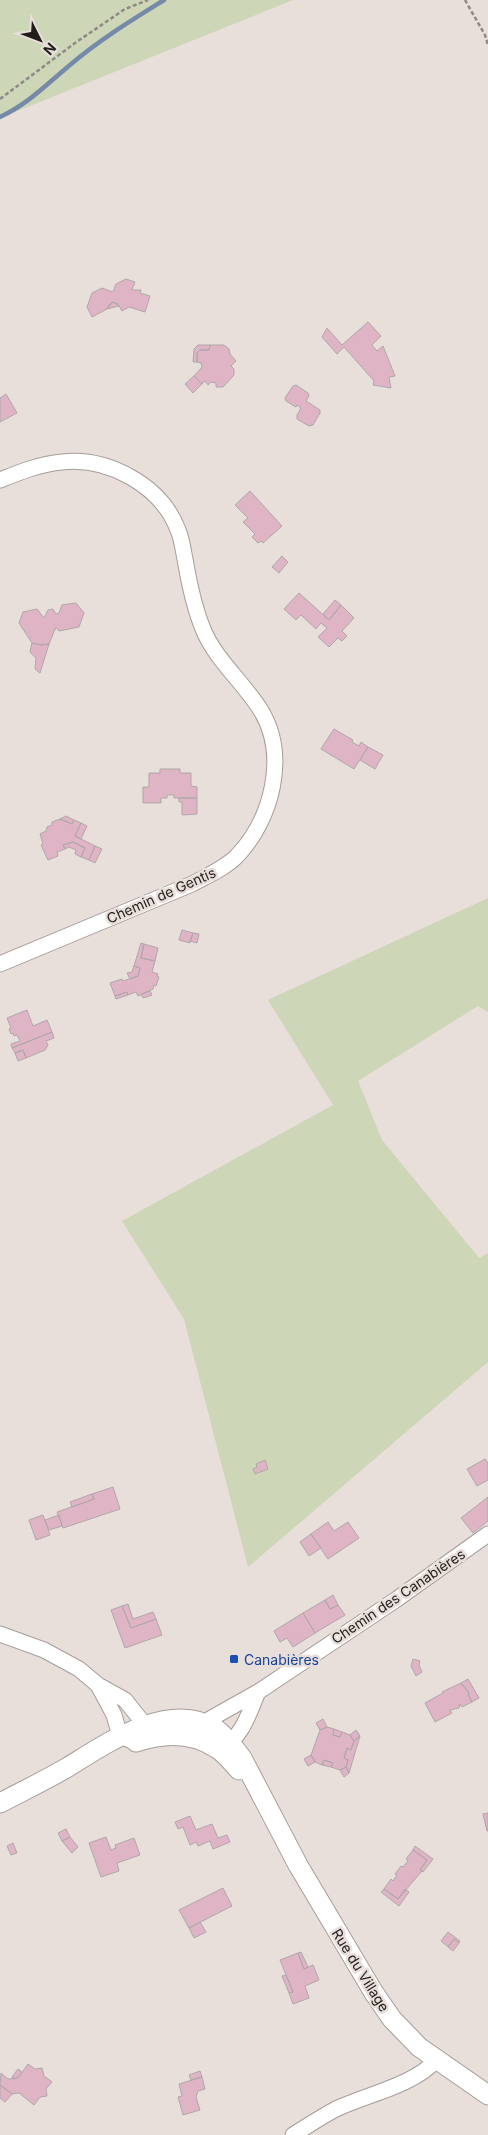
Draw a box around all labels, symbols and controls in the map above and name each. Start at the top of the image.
north arrow [15,15,65,65]
text: N [40,39,60,59]
street label: Chemin de Gentis [104,863,218,927]
street label: Chemin des Canabières [328,1545,468,1647]
place label: Canabières [244,1651,319,1668]
marker: Canabières [228,1653,240,1665]
street label: Rue du Village [329,1925,393,2015]

